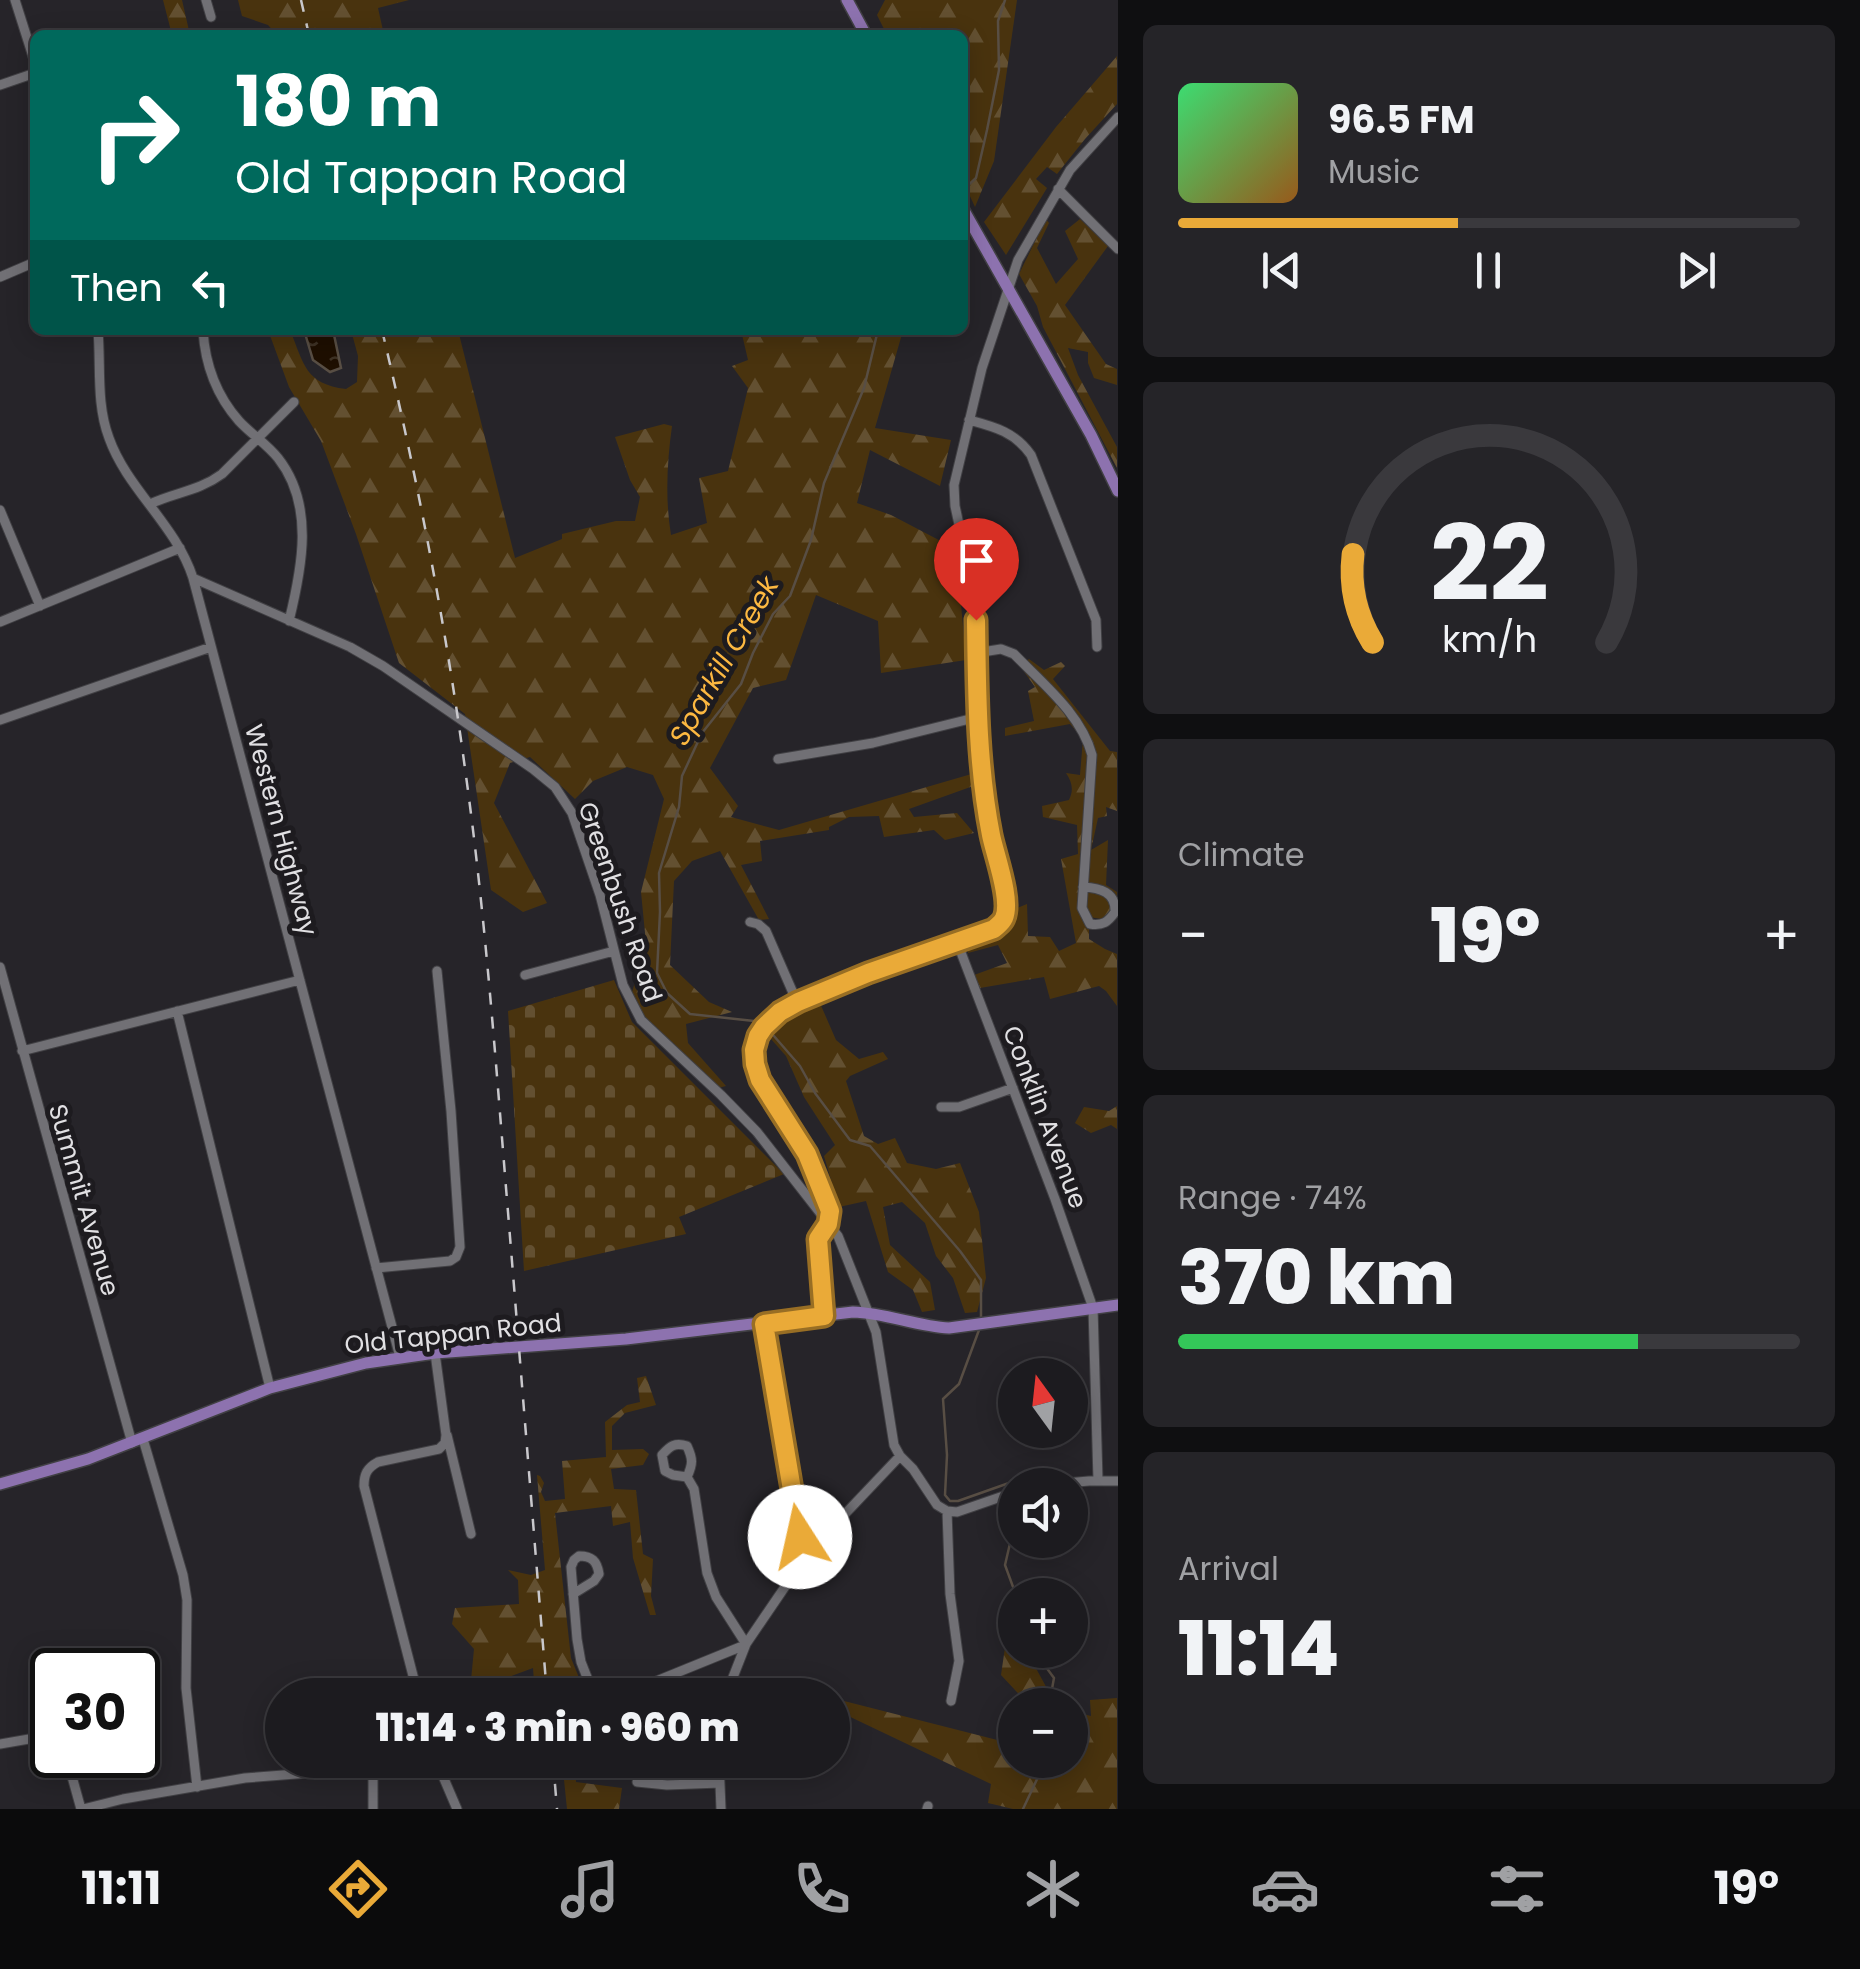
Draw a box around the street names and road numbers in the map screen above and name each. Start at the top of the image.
street label: Western Highway [236,720,326,940]
street label: Greenbush Road [569,797,671,1007]
street label: Conklin Avenue [994,1021,1096,1213]
street label: Summit Avenue [40,1100,128,1300]
street label: Old Tappan Road [343,1305,563,1363]

